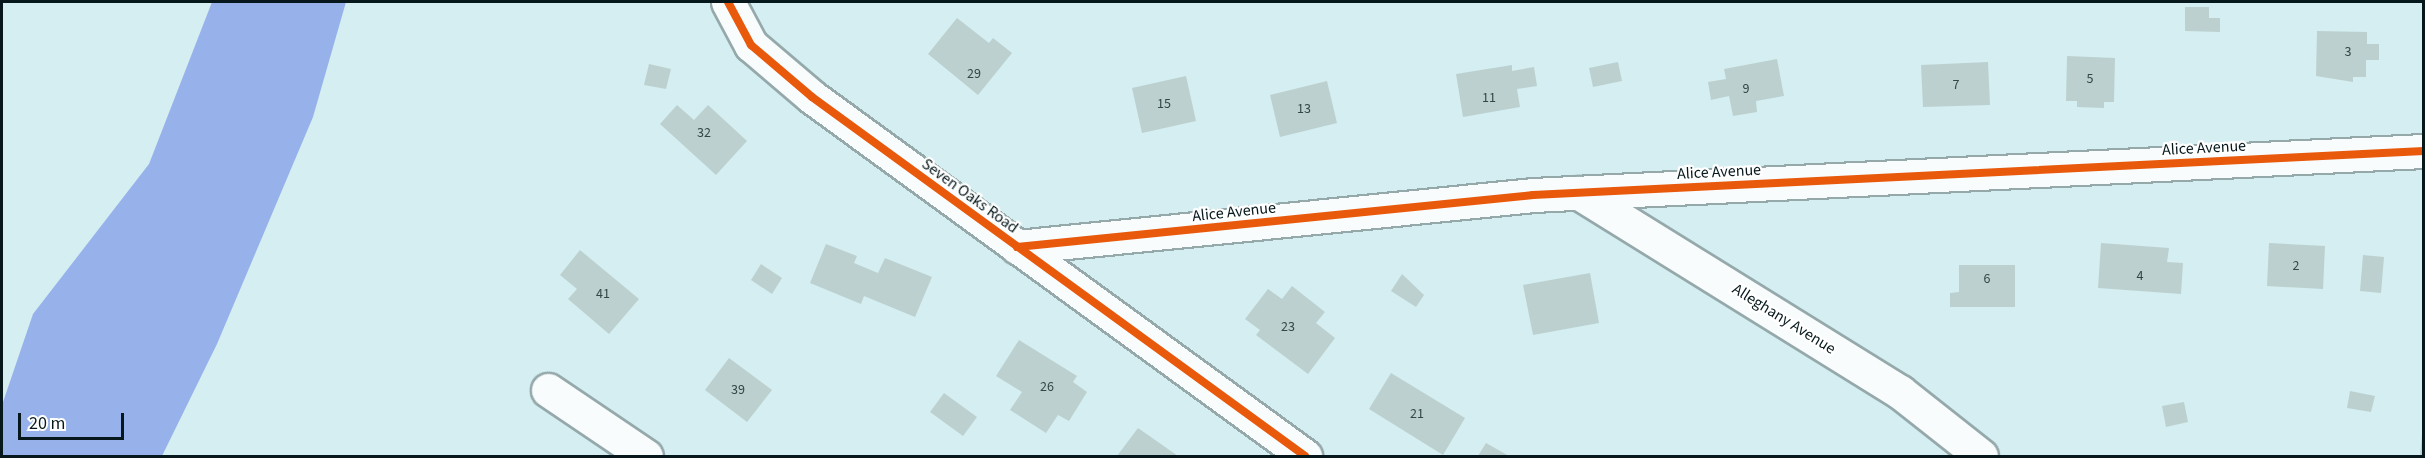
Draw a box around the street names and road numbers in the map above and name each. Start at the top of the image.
street label: Alice Avenue [2162,136,2246,160]
street label: Seven Oaks Road [918,155,1022,237]
street label: Alice Avenue [1677,160,1761,184]
street label: Alice Avenue [1191,198,1277,226]
street label: Alleghany Avenue [1729,280,1839,358]

